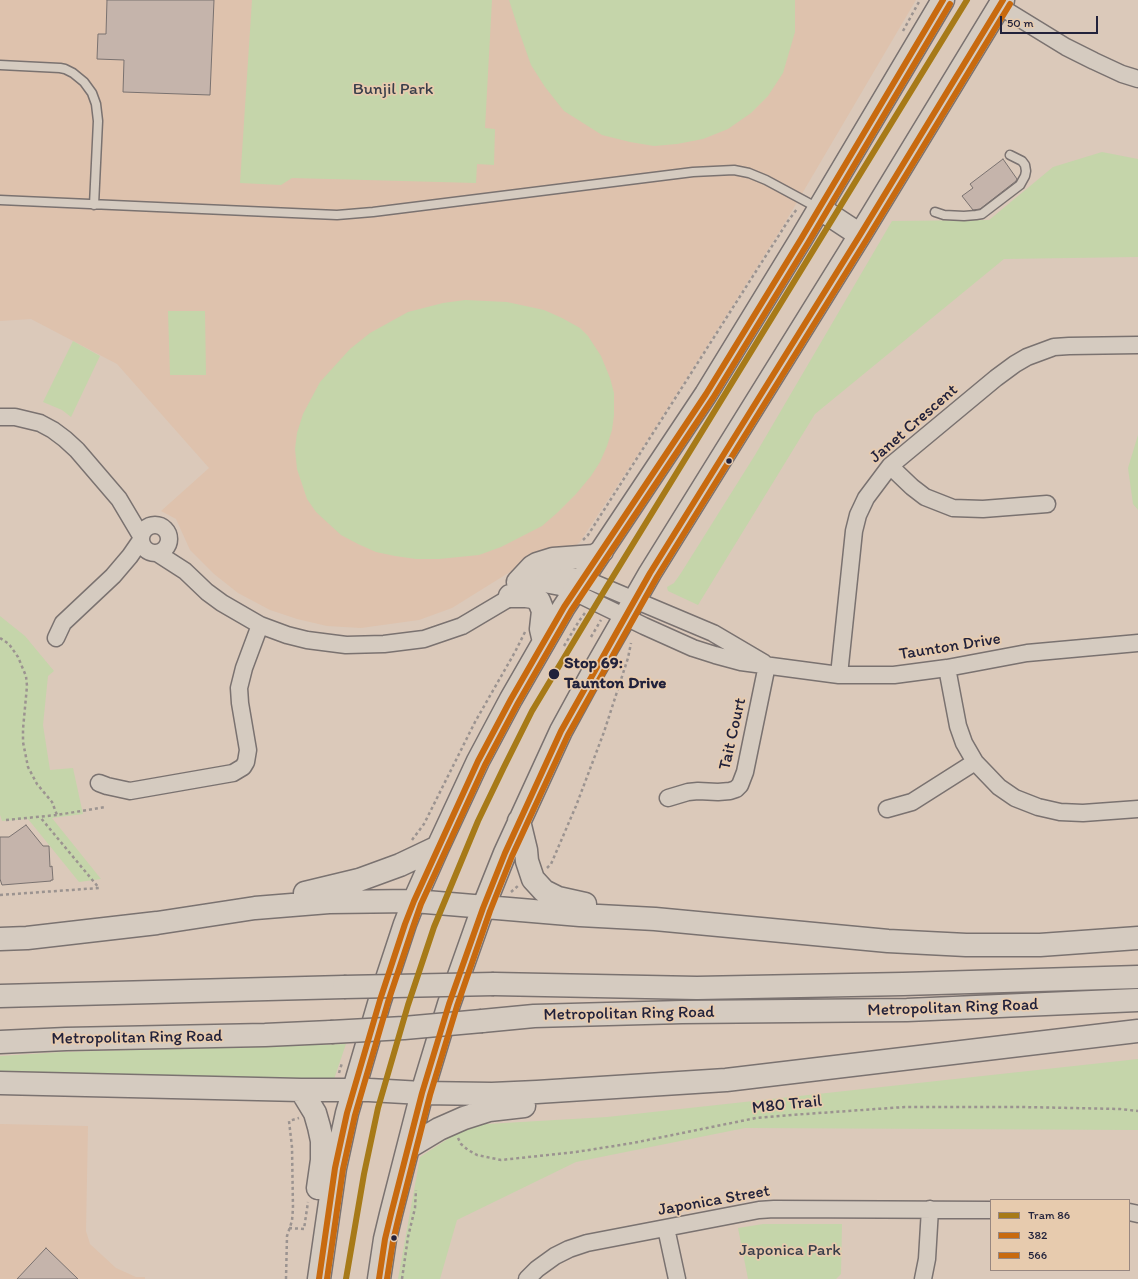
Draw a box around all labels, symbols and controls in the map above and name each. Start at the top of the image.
scale bar [1002,8,1100,34]
text: 50 m [1007,16,1033,30]
park label: Bunjil Park [353,80,433,100]
street label: Janet Crescent [866,380,962,468]
unlabelled marker [724,456,734,466]
street label: Taunton Drive [898,629,1002,665]
place label: Stop 69: Taunton Drive [564,654,666,694]
marker: Stop 69: Taunton Drive [547,667,561,681]
street label: Tait Court [715,696,751,772]
street label: Metropolitan Ring Road [867,995,1039,1021]
street label: Metropolitan Ring Road [543,1002,715,1026]
street label: Metropolitan Ring Road [51,1026,223,1050]
street label: M80 Trail [751,1091,823,1119]
street label: Japonica Street [656,1181,772,1221]
legend [990,1199,1130,1271]
text: Tram 86 [1028,1208,1070,1222]
text: 382 [1028,1228,1047,1242]
unlabelled marker [389,1233,399,1243]
park label: Japonica Park [739,1241,841,1261]
text: 566 [1028,1248,1047,1262]

